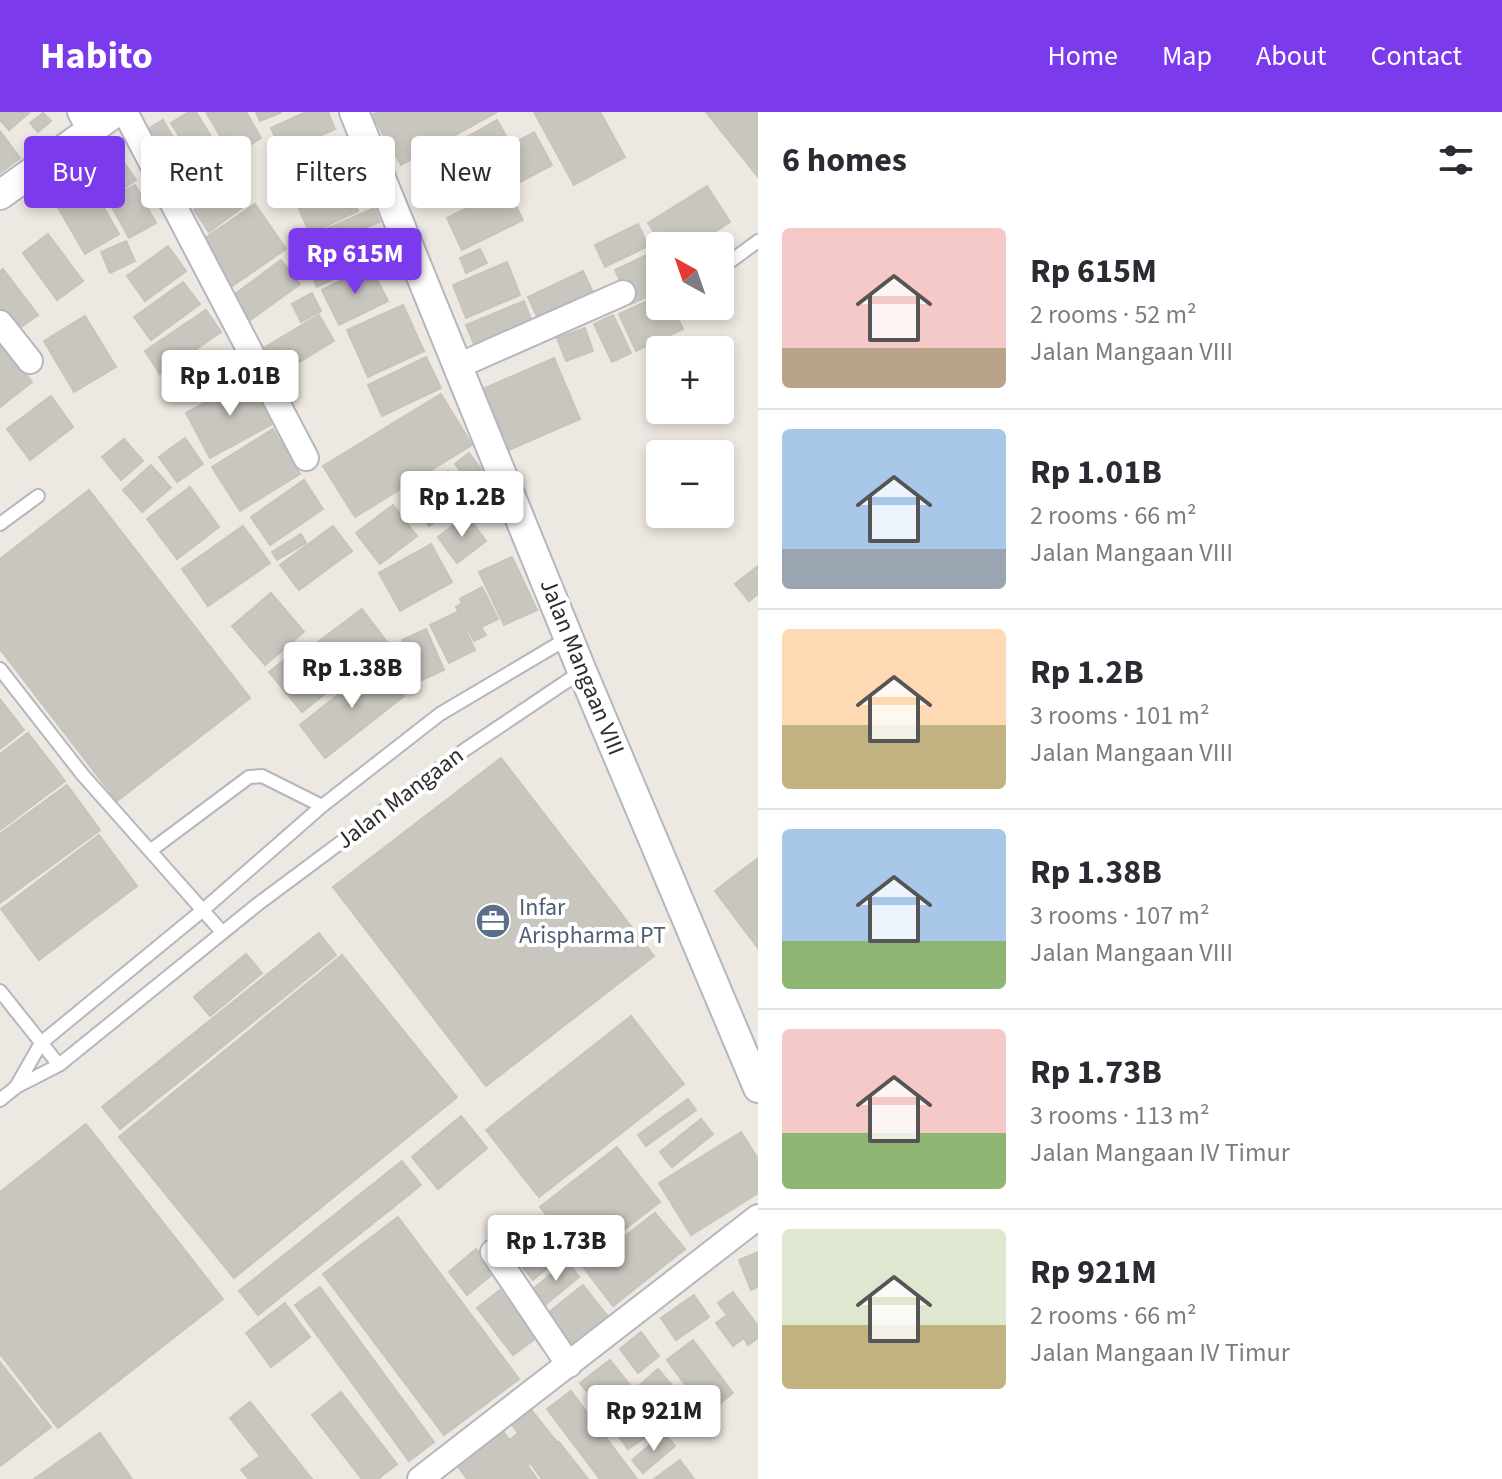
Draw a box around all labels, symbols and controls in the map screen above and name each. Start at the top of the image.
text: Habito [40,29,153,83]
text: Home [1047,36,1118,76]
text: Map [1162,36,1212,76]
text: About [1256,36,1327,76]
text: Contact [1371,36,1462,76]
chip: Buy [24,136,125,208]
chip: Rent [141,136,251,208]
chip: Filters [267,136,395,208]
chip: New [411,136,520,208]
text: 6 homes [782,136,907,185]
icon: filters [1434,138,1478,182]
pin: Rp 615M [281,228,429,296]
north arrow [646,232,734,320]
map controls [646,232,734,528]
text: Rp 615M [306,235,404,272]
text: Rp 615M [1030,247,1157,296]
icon: home [846,260,942,356]
text: 2 rooms · 52 m² [1030,296,1197,333]
text: Jalan Mangaan VIII [1030,333,1233,370]
button: + [646,336,734,424]
pin: Rp 1.01B [147,350,313,418]
text: Rp 1.01B [180,357,280,394]
button: − [646,440,734,528]
text: Rp 1.01B [1030,448,1162,497]
icon: home [846,461,942,557]
pin: Rp 1.2B [388,471,536,539]
text: Rp 1.2B [418,478,506,515]
text: 2 rooms · 66 m² [1030,497,1197,534]
text: Jalan Mangaan VIII [1030,534,1233,571]
street label: Jalan Mangaan VIII [531,574,633,760]
pin: Rp 1.38B [269,642,435,710]
text: Rp 1.2B [1030,648,1144,697]
text: Rp 1.38B [302,649,402,686]
icon: home [846,661,942,757]
text: 3 rooms · 101 m² [1030,697,1209,734]
text: Jalan Mangaan VIII [1030,734,1233,771]
street label: Jalan Mangaan [329,738,471,858]
text: Rp 1.38B [1030,848,1162,897]
icon: home [846,861,942,957]
place label: Infar Arispharma PT [519,890,666,953]
text: 3 rooms · 107 m² [1030,897,1209,934]
office icon: Infar Arispharma PT [474,902,512,940]
text: Jalan Mangaan VIII [1030,934,1233,971]
text: Rp 1.73B [1030,1048,1162,1097]
icon: home [846,1061,942,1157]
text: 3 rooms · 113 m² [1030,1097,1209,1134]
text: Jalan Mangaan IV Timur [1030,1134,1290,1171]
pin: Rp 1.73B [473,1215,639,1283]
text: Rp 1.73B [506,1222,606,1259]
text: Rp 921M [1030,1248,1157,1297]
icon: home [846,1261,942,1357]
text: 2 rooms · 66 m² [1030,1297,1197,1334]
text: Jalan Mangaan IV Timur [1030,1334,1290,1371]
pin: Rp 921M [580,1385,728,1453]
text: Rp 921M [605,1392,703,1429]

